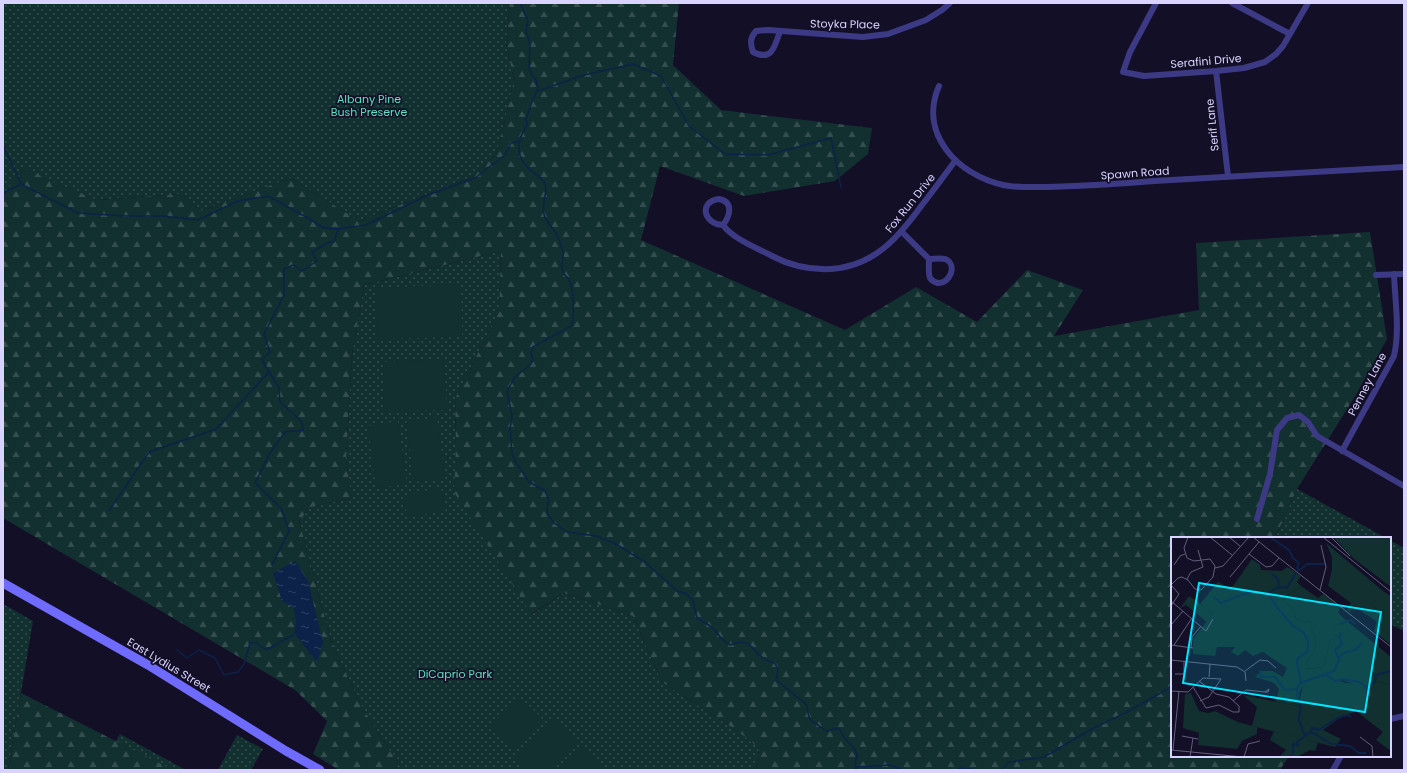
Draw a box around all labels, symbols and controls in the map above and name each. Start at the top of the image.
street label: Stoyka Place [810,15,880,33]
street label: Serafini Drive [1170,50,1242,72]
park label: Albany Pine Bush Preserve [331,91,407,120]
street label: Serif Lane [1201,98,1223,152]
street label: Spawn Road [1100,163,1170,183]
street label: Fox Run Drive [881,170,939,236]
street label: Penney Lane [1344,350,1390,418]
inset map [1171,537,1391,757]
street label: East Lydius Street [124,634,214,696]
park label: DiCaprio Park [418,666,492,682]

